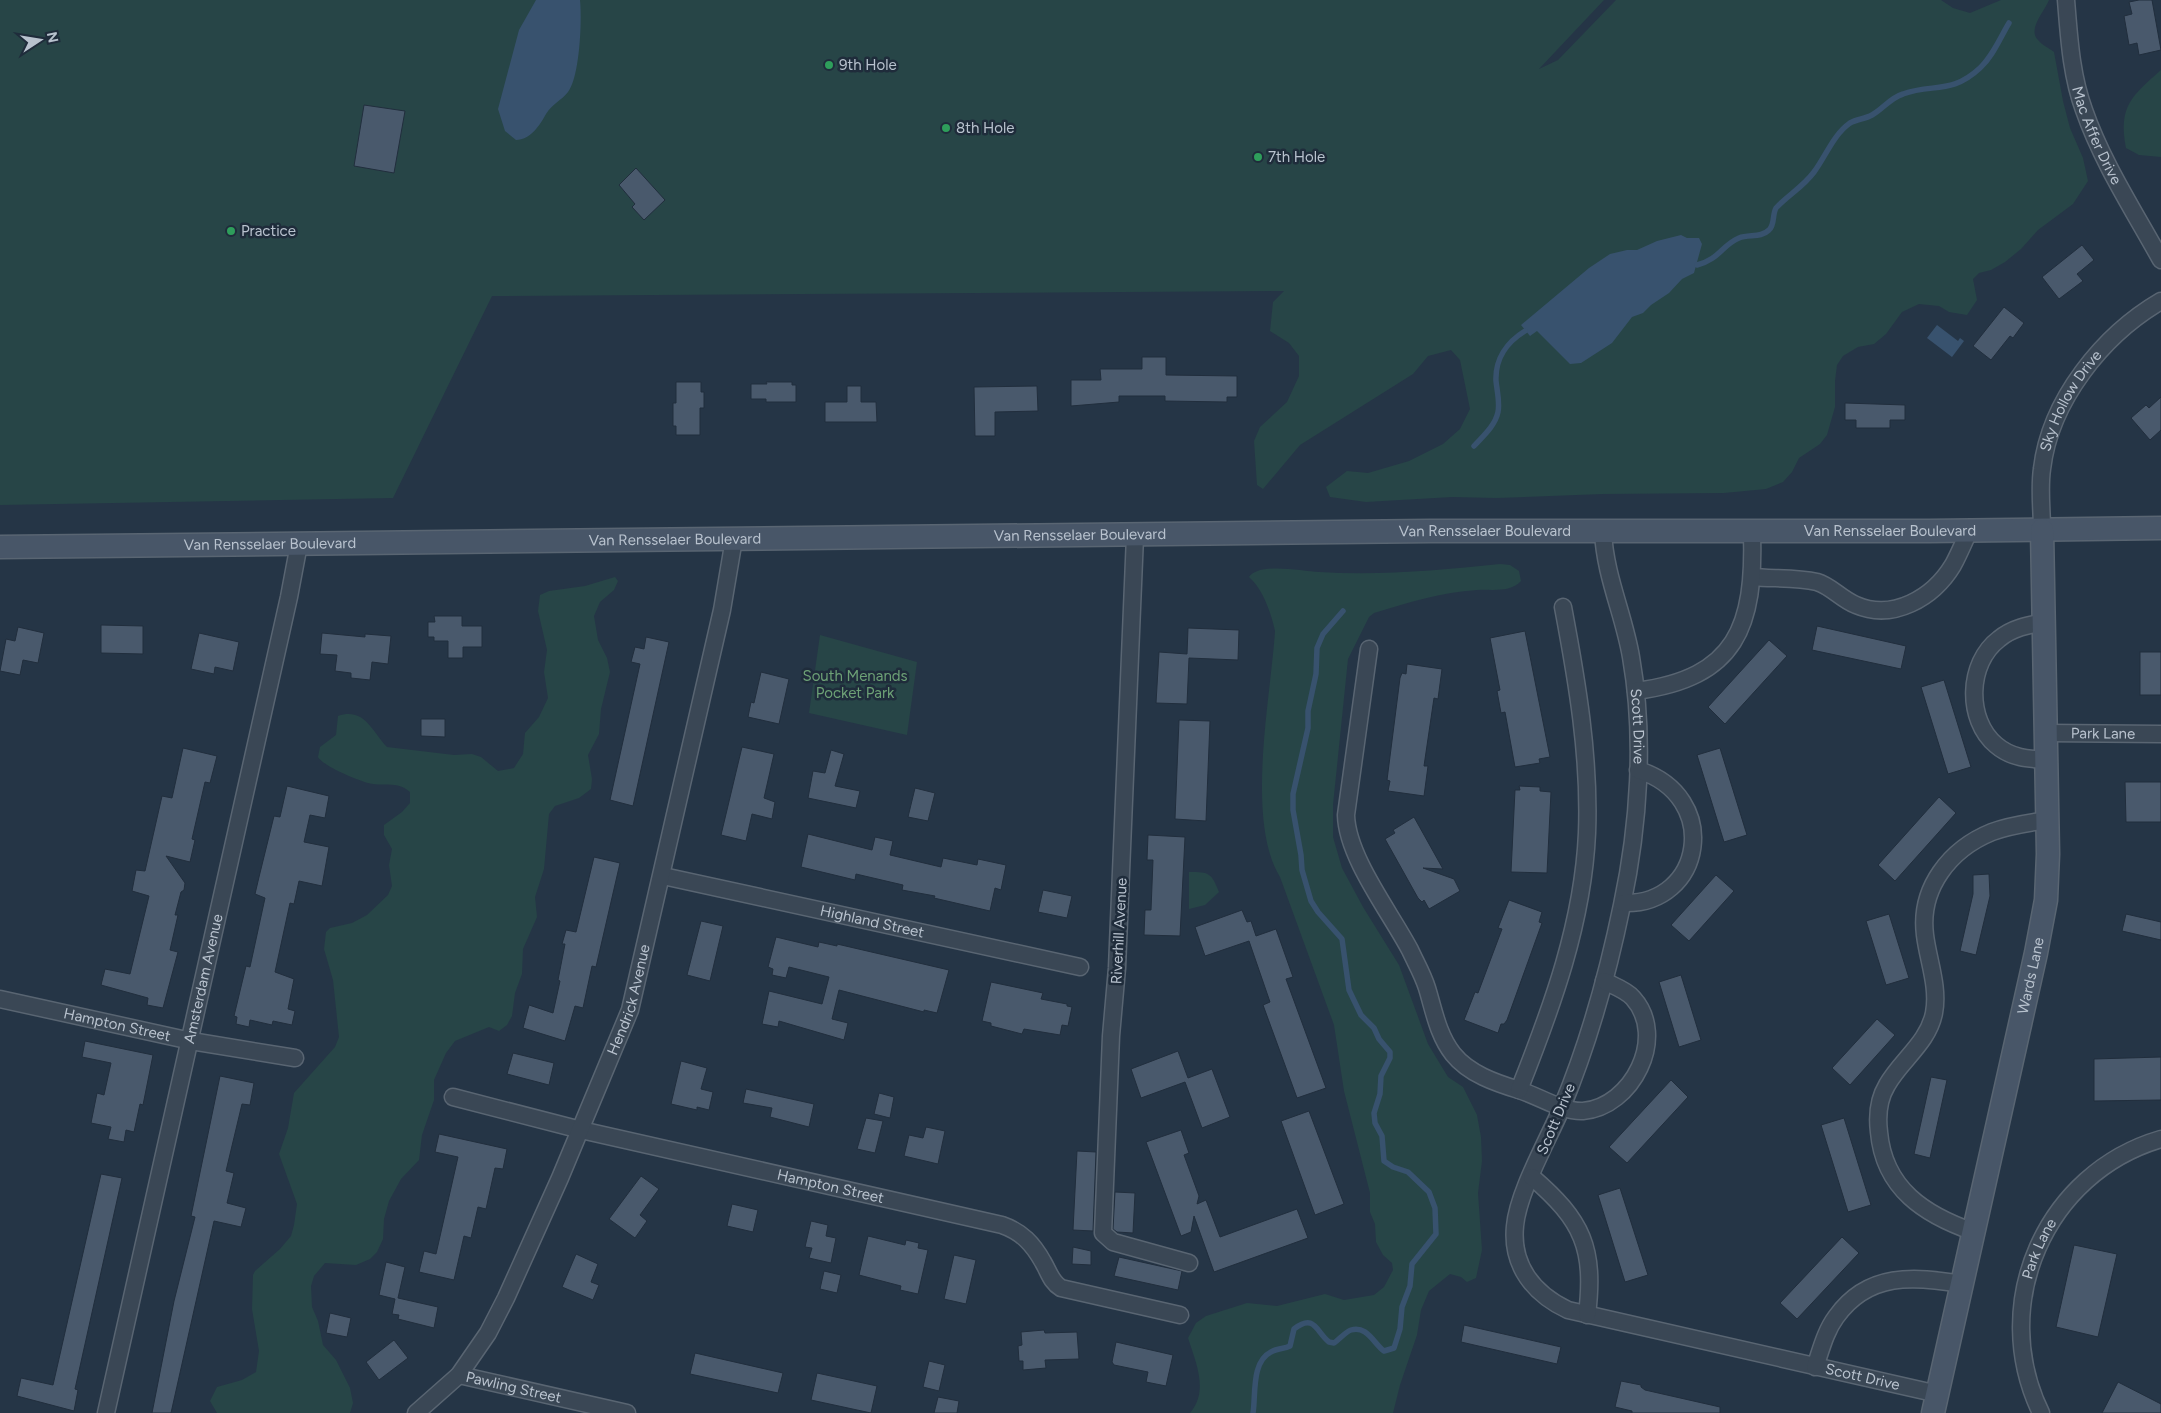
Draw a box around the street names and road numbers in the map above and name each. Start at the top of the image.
street label: Mac Affer Drive [2068,84,2126,188]
street label: Sky Hollow Drive [2036,346,2105,453]
street label: Van Rensselaer Boulevard [1804,521,1976,540]
street label: Van Rensselaer Boulevard [1399,522,1571,540]
street label: Van Rensselaer Boulevard [994,525,1166,545]
street label: Van Rensselaer Boulevard [589,529,761,549]
street label: Van Rensselaer Boulevard [184,534,356,554]
street label: Scott Drive [1627,688,1648,764]
street label: Park Lane [2071,724,2135,743]
street label: Riverhill Avenue [1107,877,1131,985]
street label: Highland Street [818,902,926,942]
street label: Amsterdam Avenue [180,912,227,1045]
street label: Wards Lane [2014,936,2048,1016]
street label: Hendrick Avenue [603,943,654,1058]
street label: Hampton Street [62,1004,173,1045]
street label: Scott Drive [1533,1081,1579,1157]
street label: Hampton Street [775,1166,886,1207]
street label: Park Lane [2018,1215,2060,1281]
street label: Scott Drive [1824,1360,1902,1394]
street label: Pawling Street [464,1368,564,1407]

